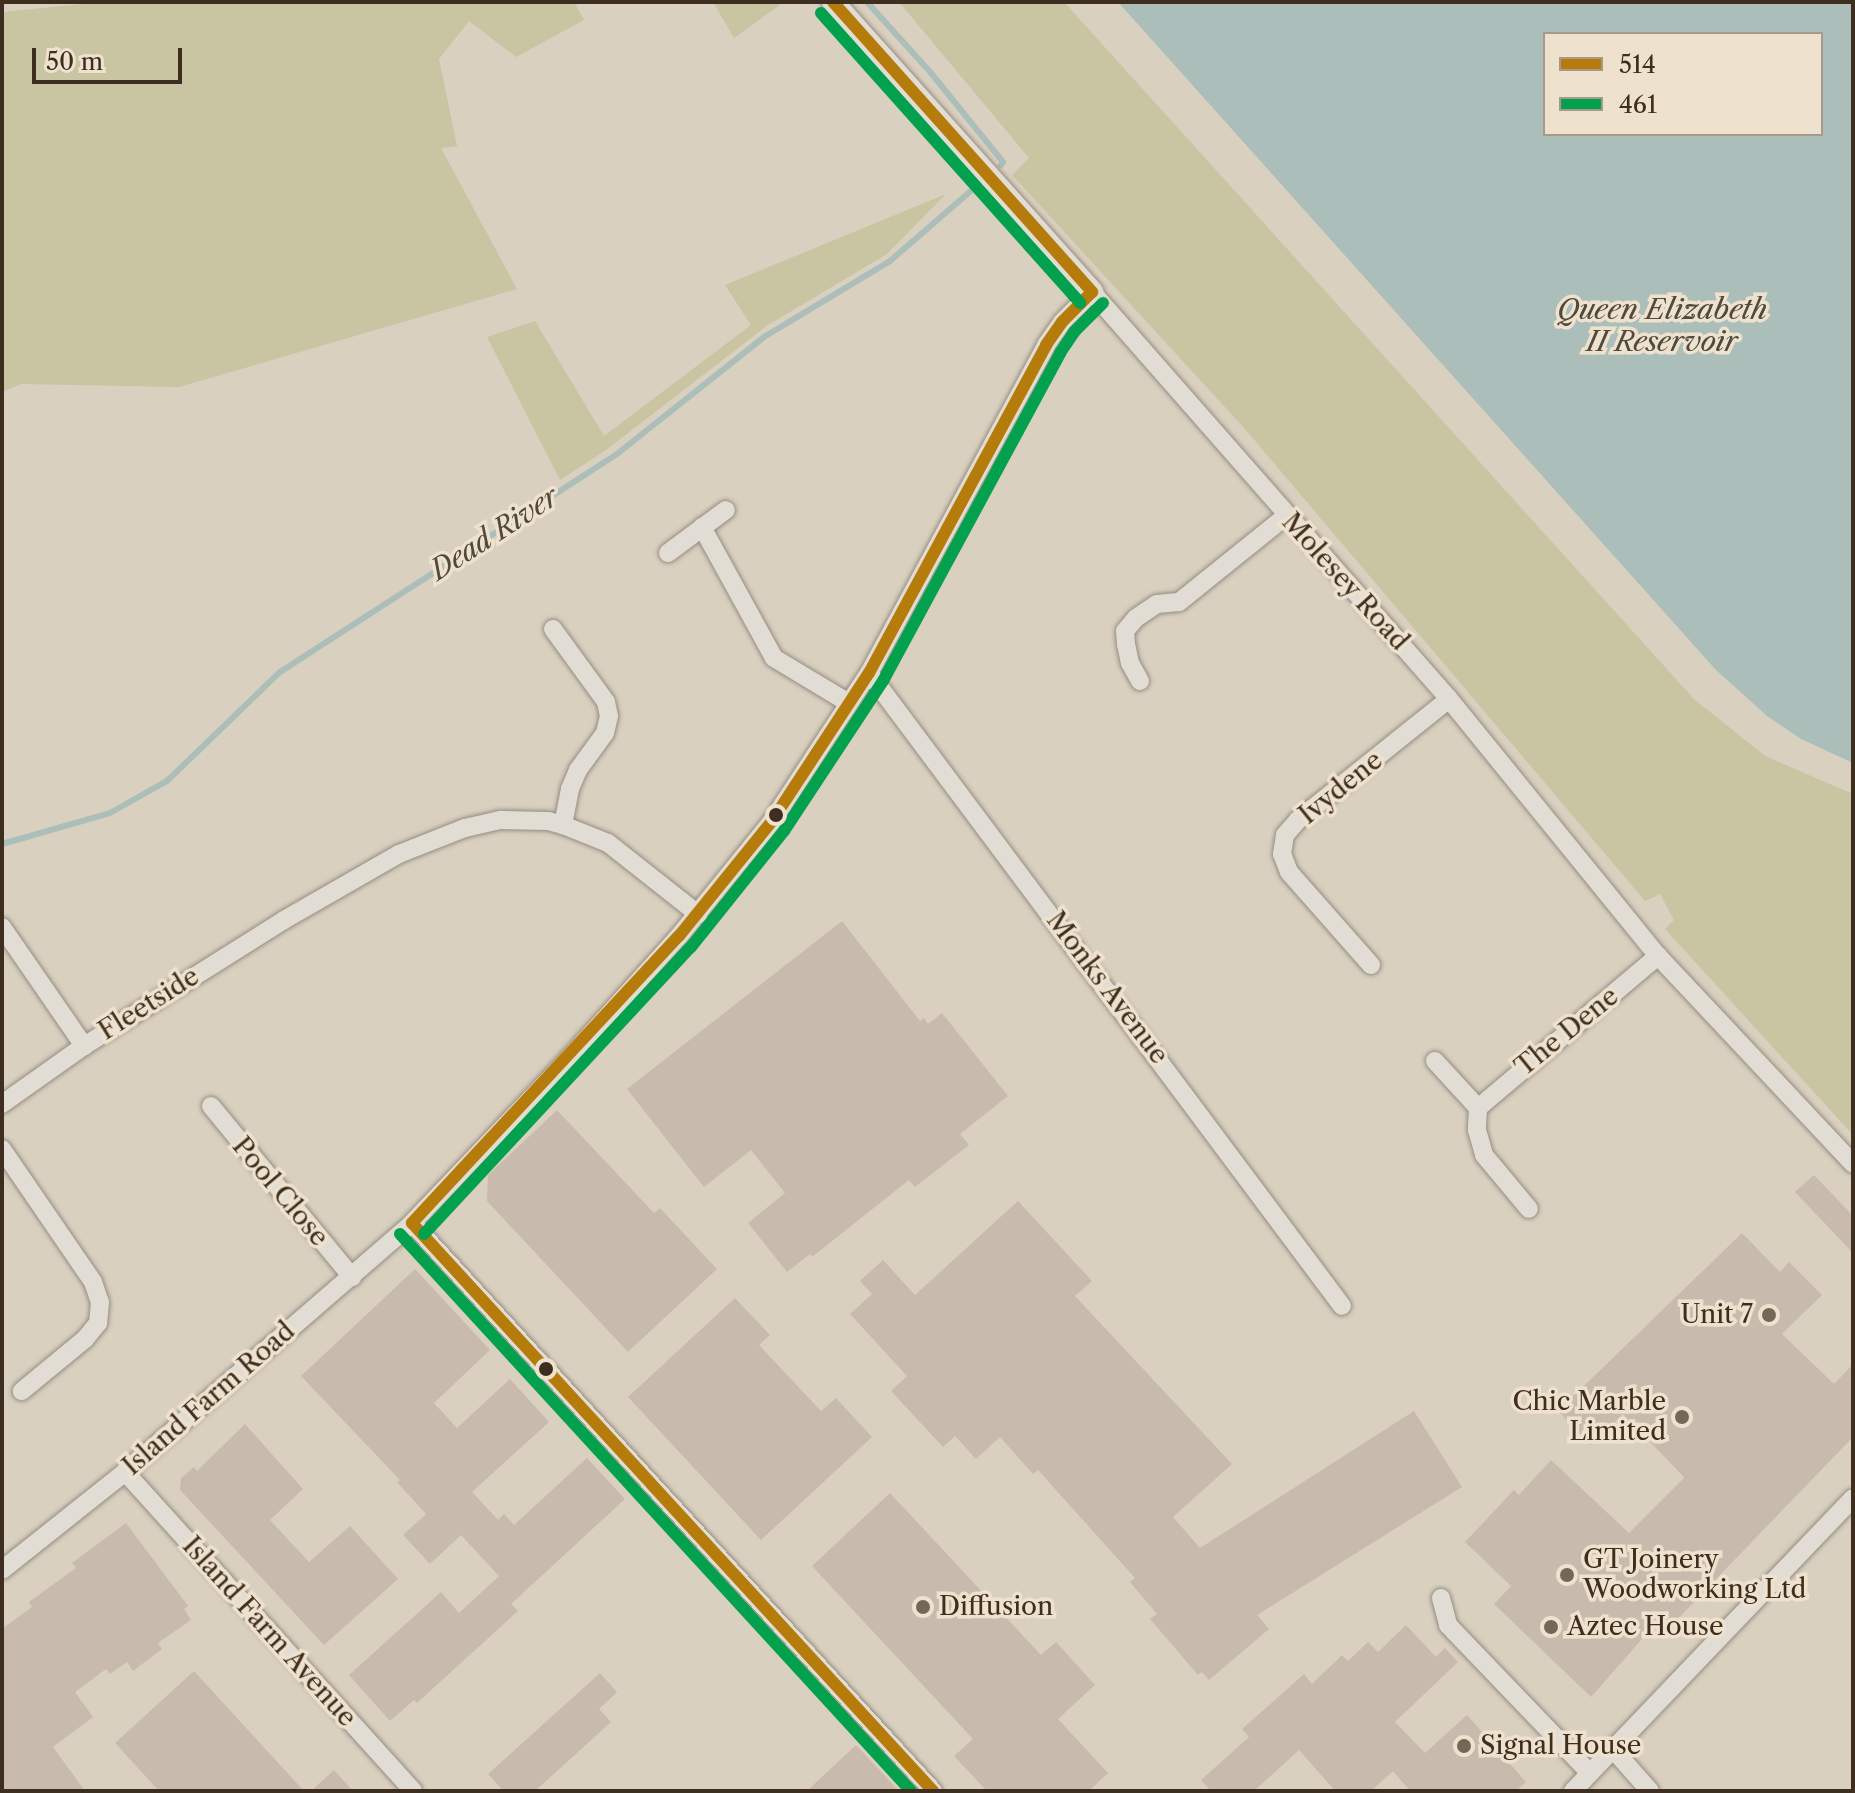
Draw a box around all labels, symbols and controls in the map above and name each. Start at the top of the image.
scale bar [36,32,186,82]
legend [1543,32,1823,136]
text: 50 m [46,47,103,76]
text: 514 [1619,50,1656,79]
text: 461 [1619,90,1657,119]
water label: Queen Elizabeth II Reservoir [1557,292,1767,358]
water label: Dead River [424,479,564,587]
street label: Molesey Road [1275,507,1415,657]
street label: Ivydene [1293,745,1389,831]
unlabelled marker [768,807,784,823]
street label: Monks Avenue [1039,905,1175,1071]
street label: Fleetside [93,961,205,1047]
street label: The Dene [1509,981,1625,1083]
street label: Pool Close [225,1131,335,1253]
place label: Unit 7 [1680,1299,1753,1331]
marker: Unit 7 [1760,1306,1778,1324]
street label: Island Farm Road [117,1316,301,1482]
unlabelled marker [538,1361,554,1377]
place label: Chic Marble Limited [1512,1386,1666,1448]
marker: Chic Marble Limited [1673,1408,1691,1426]
street label: Island Farm Avenue [175,1530,363,1734]
place label: GT Joinery Woodworking Ltd [1583,1544,1806,1606]
marker: GT Joinery Woodworking Ltd [1558,1566,1576,1584]
place label: Diffusion [939,1591,1053,1623]
marker: Diffusion [914,1598,932,1616]
place label: Aztec House [1567,1611,1723,1643]
marker: Aztec House [1542,1618,1560,1636]
place label: Signal House [1480,1730,1641,1762]
marker: Signal House [1455,1737,1473,1755]

